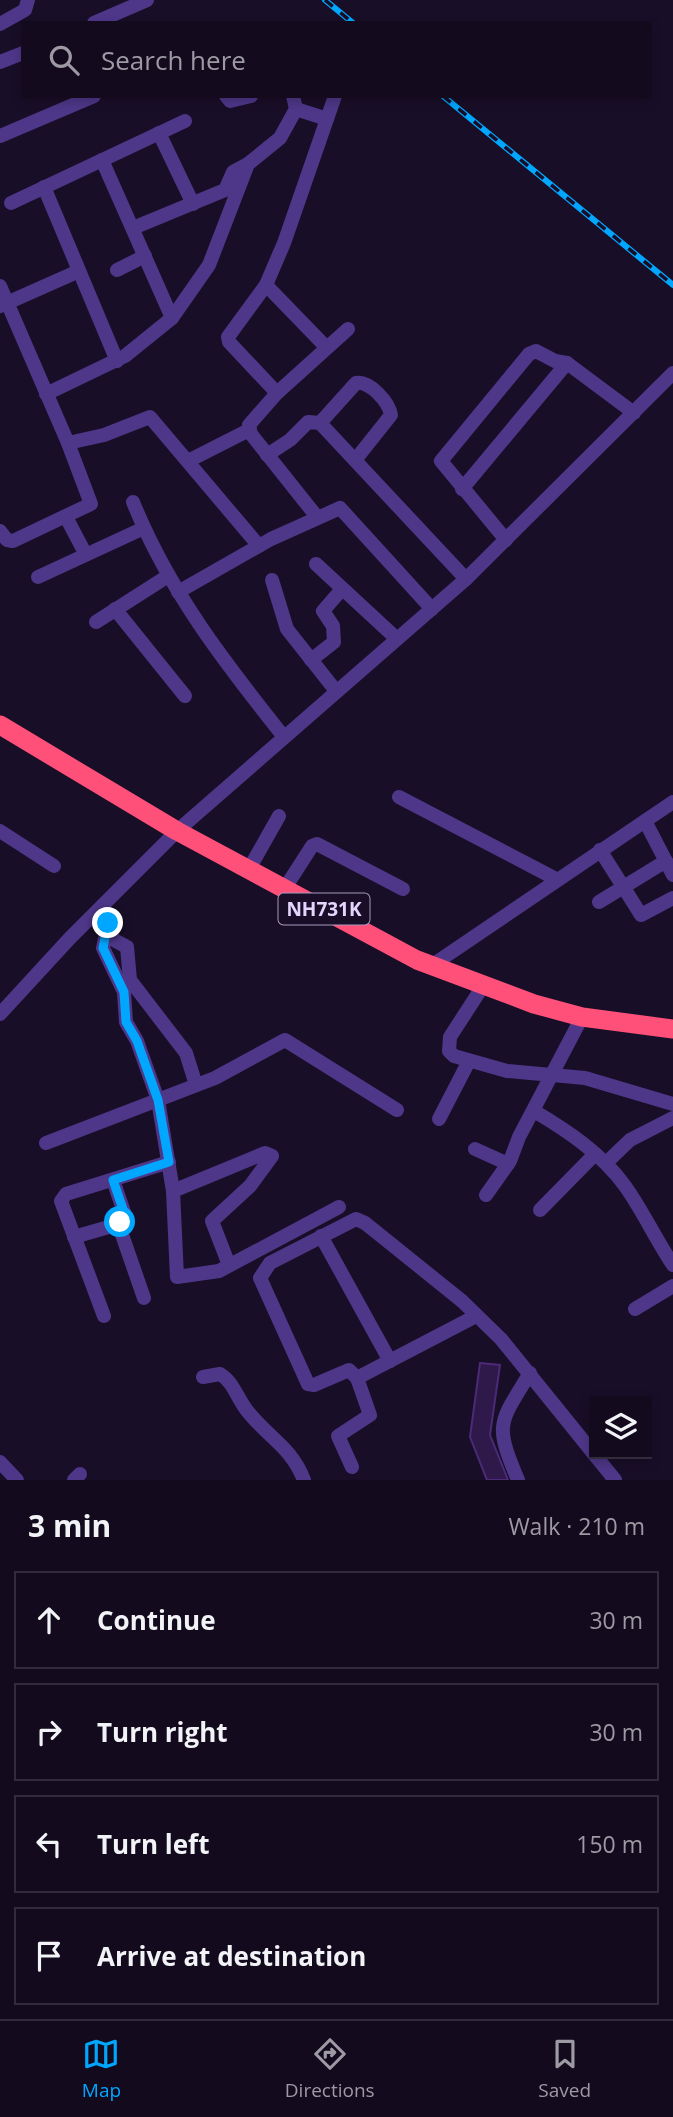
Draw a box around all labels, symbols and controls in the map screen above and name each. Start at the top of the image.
search box [21,21,652,98]
icon: search [45,41,83,79]
text: Search here [101,42,246,78]
road number: NH731K [278,894,370,925]
route end [92,907,123,938]
route start [104,1206,135,1237]
map controls [589,1396,652,1459]
button: layers [589,1396,652,1459]
text: 3 min [28,1505,111,1546]
text: Walk · 210 m [508,1510,645,1542]
icon: ahead [30,1601,68,1639]
text: Continue [97,1602,216,1638]
text: 30 m [589,1604,643,1636]
icon: right [30,1713,68,1751]
text: Turn right [97,1714,228,1750]
text: 30 m [589,1716,643,1748]
icon: left [30,1825,68,1863]
text: Turn left [97,1826,209,1862]
text: 150 m [576,1828,643,1860]
icon: arrive [30,1937,68,1975]
text: Arrive at destination [97,1938,366,1974]
tab: Map [82,2035,121,2103]
tab: Directions [285,2035,375,2103]
tab: Saved [538,2035,591,2103]

